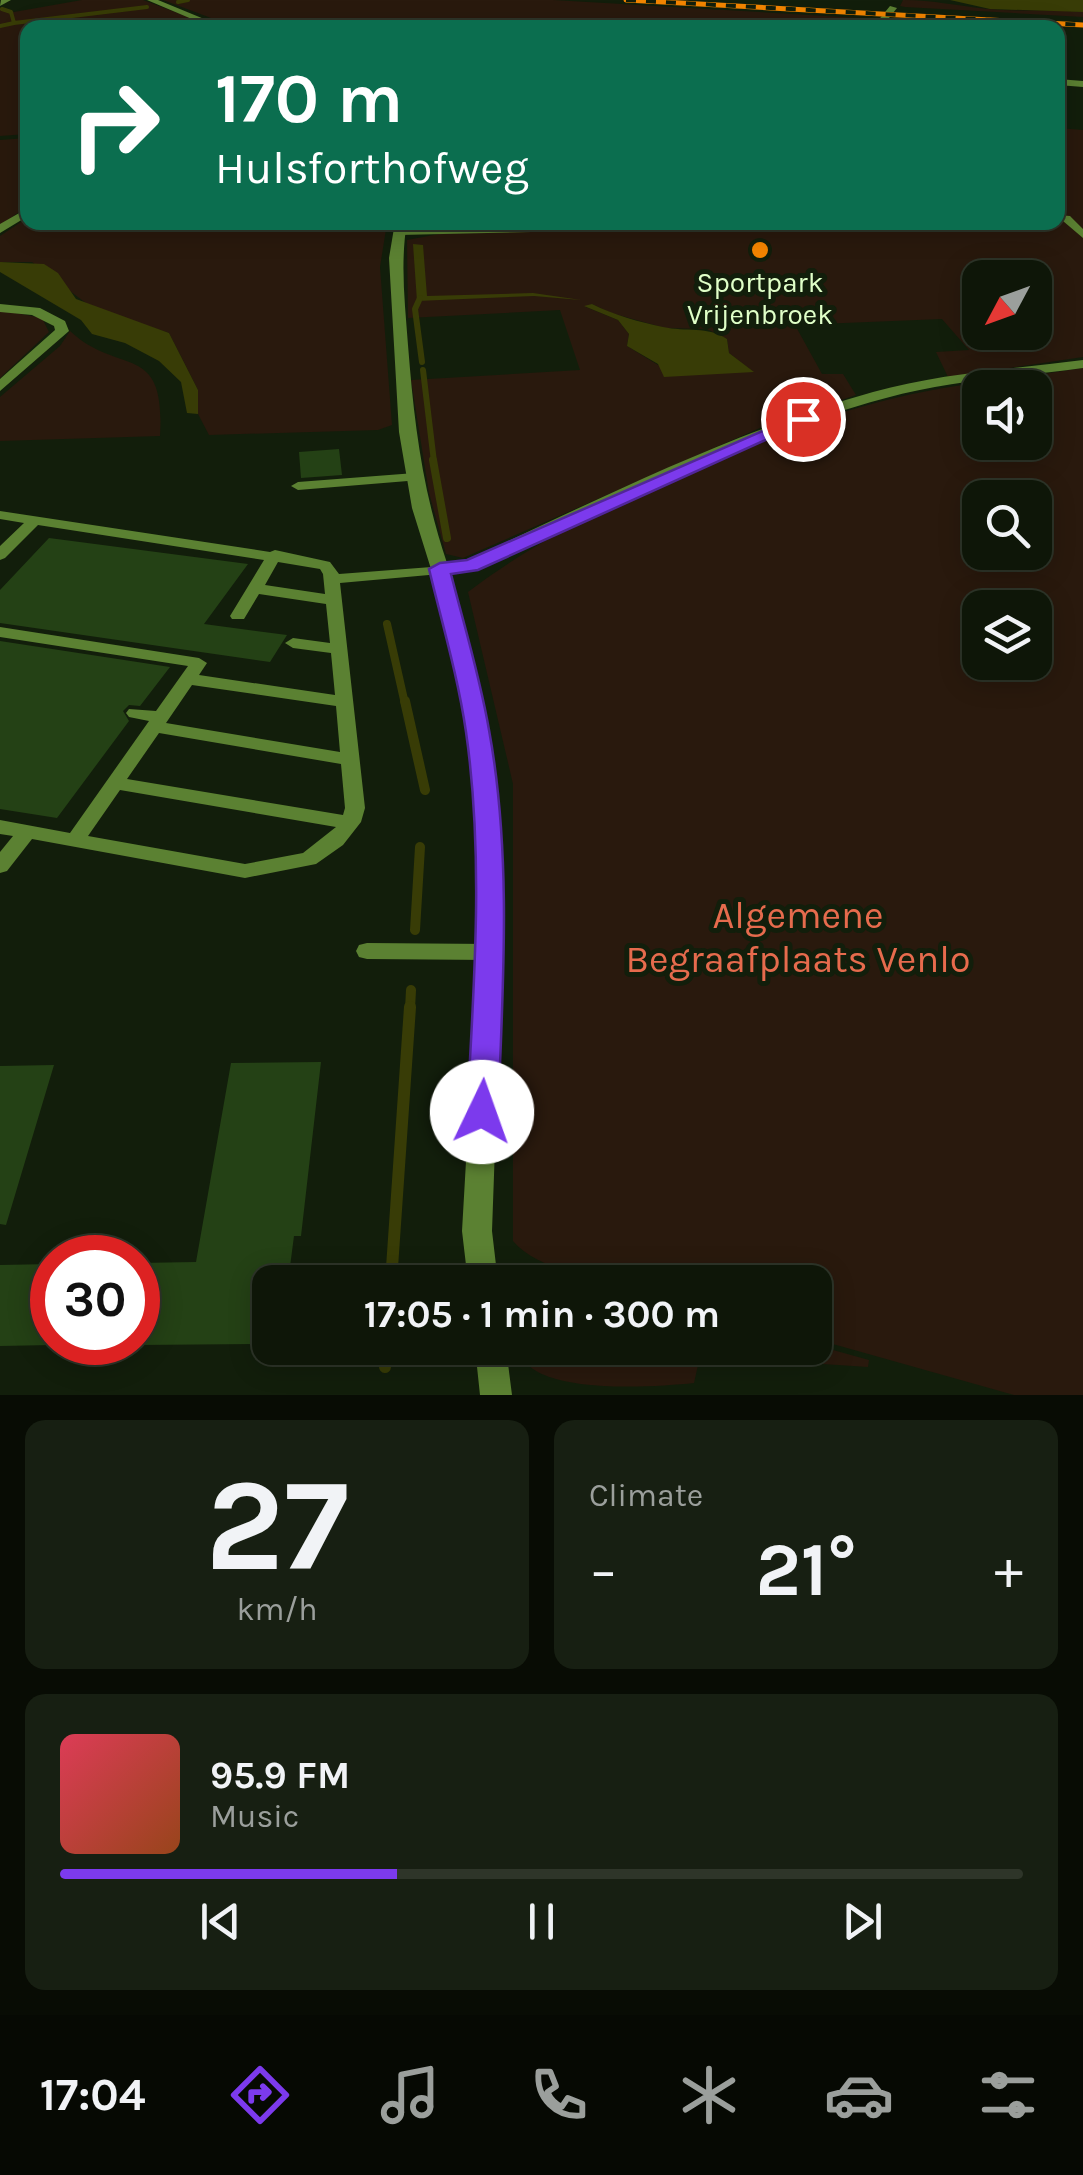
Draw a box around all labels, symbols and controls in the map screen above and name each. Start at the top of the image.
text: 170 m [215,58,403,140]
icon: right [50,60,180,190]
text: Hulsforthofweg [215,142,529,194]
marker: Sportpark Vrijenbroek [749,239,771,261]
north arrow [962,260,1052,350]
map controls [962,260,1052,680]
place label: Sportpark Vrijenbroek [687,266,833,331]
button: sound [962,370,1052,460]
pin [761,377,846,462]
icon: arrive [776,392,831,447]
button: search [962,480,1052,570]
button: layers [962,590,1052,680]
park label: Algemene Begraafplaats Venlo [625,893,971,982]
position arrow [430,1060,534,1164]
speed limit sign: 30 [30,1235,160,1365]
text: 17:05 · 1 min · 300 m [364,1292,720,1337]
text: 27 [205,1450,349,1602]
text: Climate [589,1477,703,1514]
text: 21° [755,1526,857,1614]
text: − [589,1538,618,1602]
text: + [994,1538,1023,1602]
text: km/h [236,1591,318,1628]
text: 95.9 FM [210,1753,350,1798]
text: Music [210,1798,299,1835]
icon: previous [193,1894,248,1949]
icon: pause [514,1894,569,1949]
icon: next [835,1894,890,1949]
icon: directions [225,2060,295,2130]
icon: music [375,2060,445,2130]
icon: phone [524,2060,594,2130]
icon: climate [674,2060,744,2130]
icon: car [824,2060,894,2130]
icon: filters [973,2060,1043,2130]
text: 17:04 [40,2069,146,2121]

